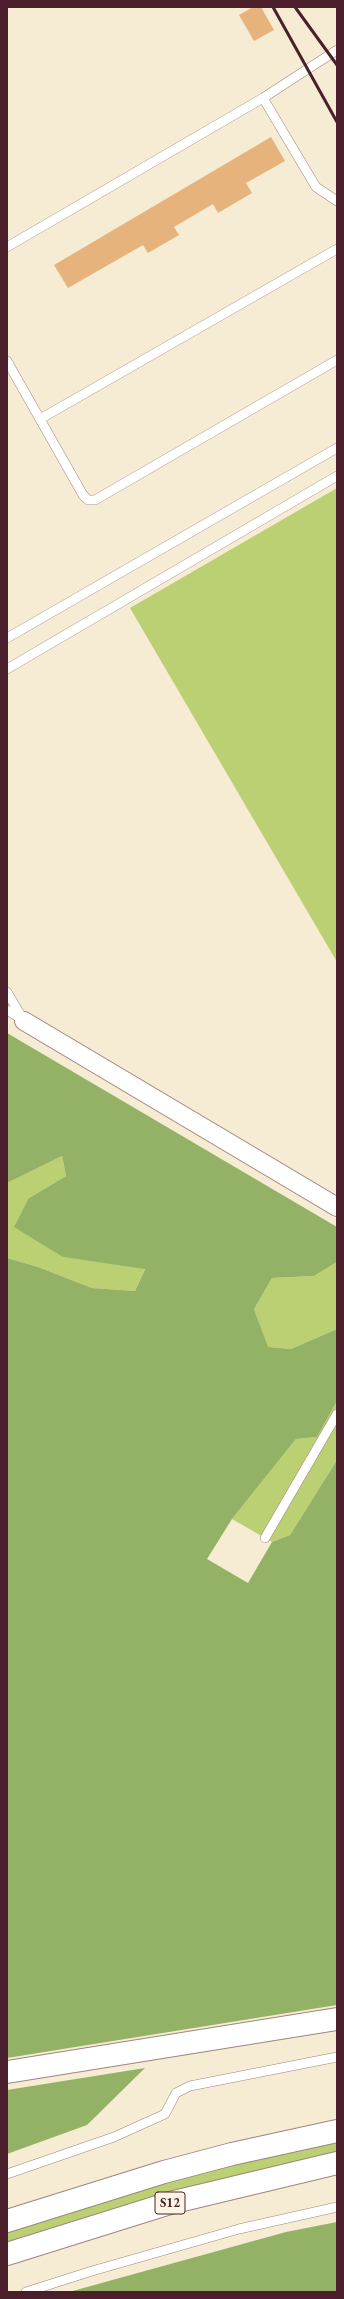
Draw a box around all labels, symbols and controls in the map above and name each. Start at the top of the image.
road number: S12 [155,2192,185,2214]

